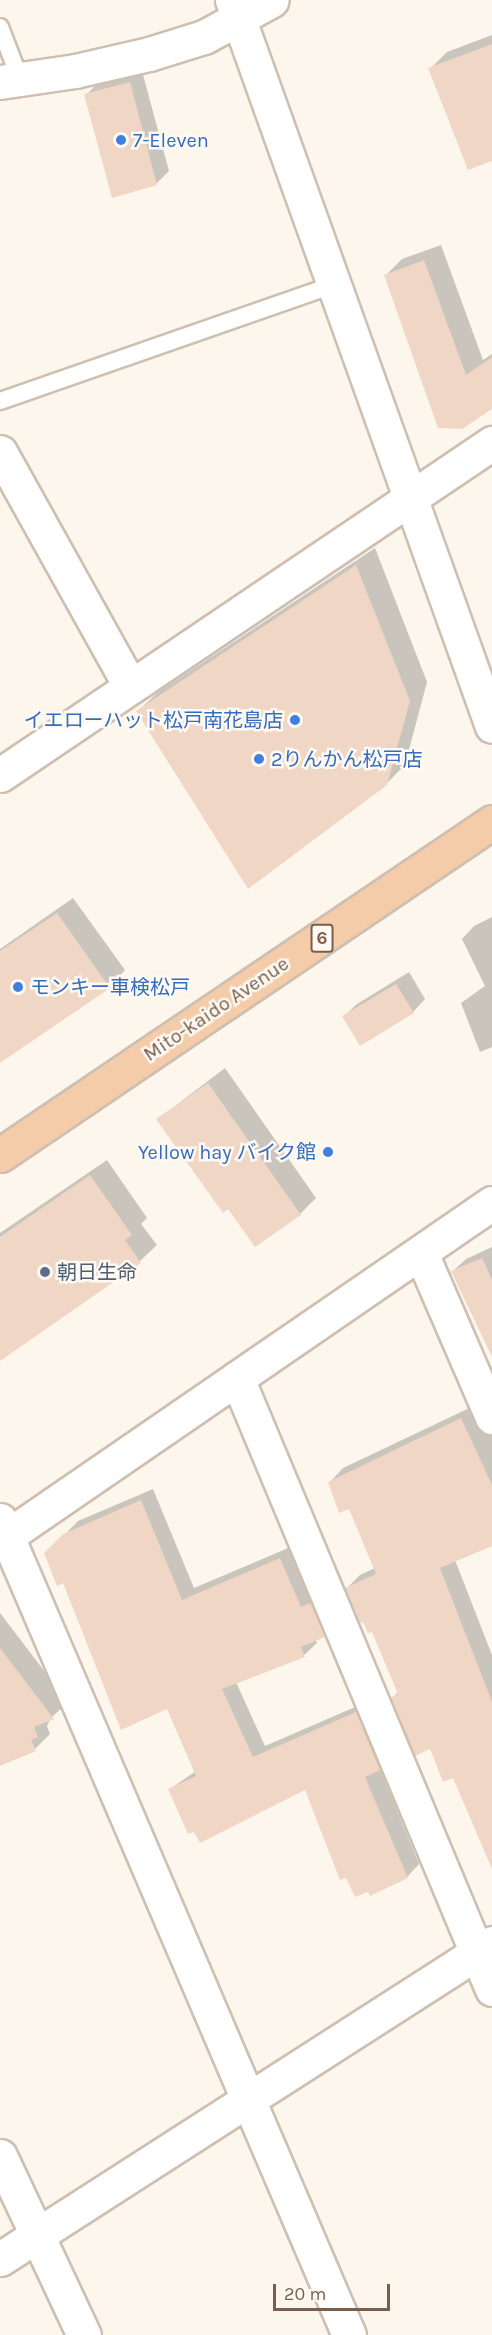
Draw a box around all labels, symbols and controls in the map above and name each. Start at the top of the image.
place label: 7-Eleven [133,128,209,152]
marker: 7-Eleven [114,133,128,147]
place label: イエローハット松戸南花島店 [23,708,283,732]
marker: イエローハット松戸南花島店 [288,713,302,727]
place label: 2りんかん松戸店 [271,747,423,771]
marker: 2りんかん松戸店 [252,752,266,766]
road number: 6 [310,923,334,953]
street label: Mito-kaido Avenue [139,952,293,1066]
place label: モンキー車検松戸 [30,975,190,999]
marker: モンキー車検松戸 [11,980,25,994]
place label: Yellow hay バイク館 [138,1140,316,1164]
marker: Yellow hay バイク館 [321,1145,335,1159]
place label: 朝日生命 [57,1260,137,1284]
marker: 朝日生命 [38,1265,52,1279]
scale bar [276,2272,393,2310]
text: 20 m [284,2283,326,2305]

